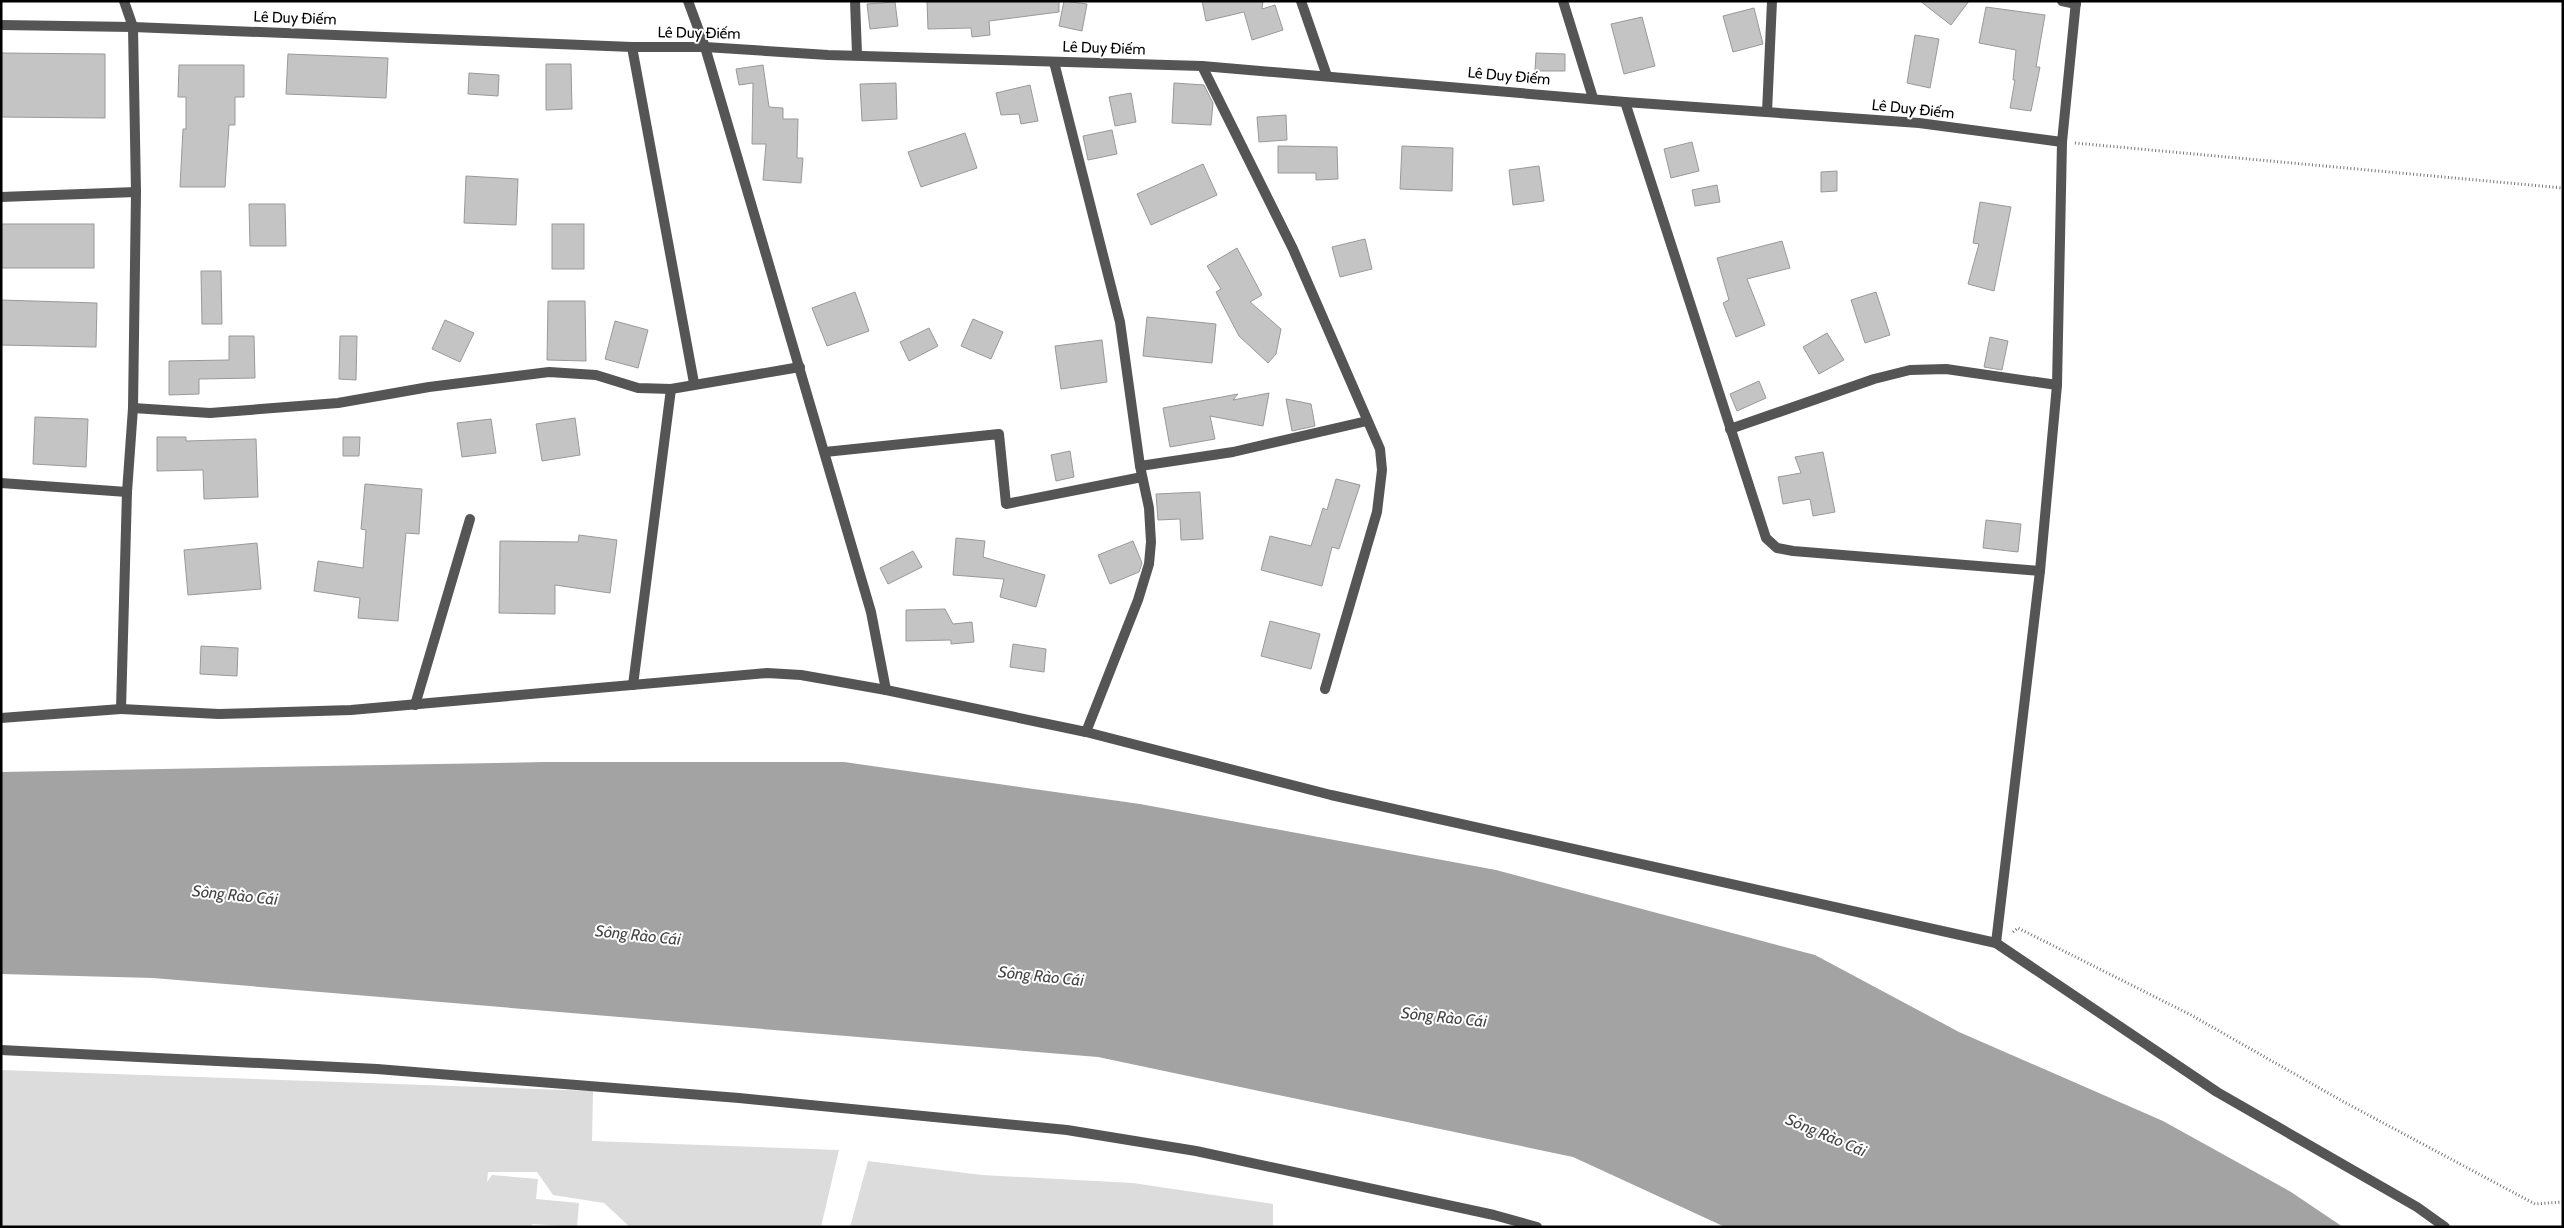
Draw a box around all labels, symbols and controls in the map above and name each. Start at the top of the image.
street label: Lê Duy Điếm [253,8,337,28]
street label: Lê Duy Điếm [657,23,741,43]
street label: Lê Duy Điếm [1062,38,1146,58]
street label: Lê Duy Điếm [1467,63,1551,89]
street label: Lê Duy Điếm [1871,96,1955,122]
water label: Sông Rào Cái [191,881,279,909]
water label: Sông Rào Cái [594,921,682,949]
water label: Sông Rào Cái [997,962,1085,990]
water label: Sông Rào Cái [1400,1003,1488,1031]
water label: Sông Rào Cái [1783,1110,1870,1161]

